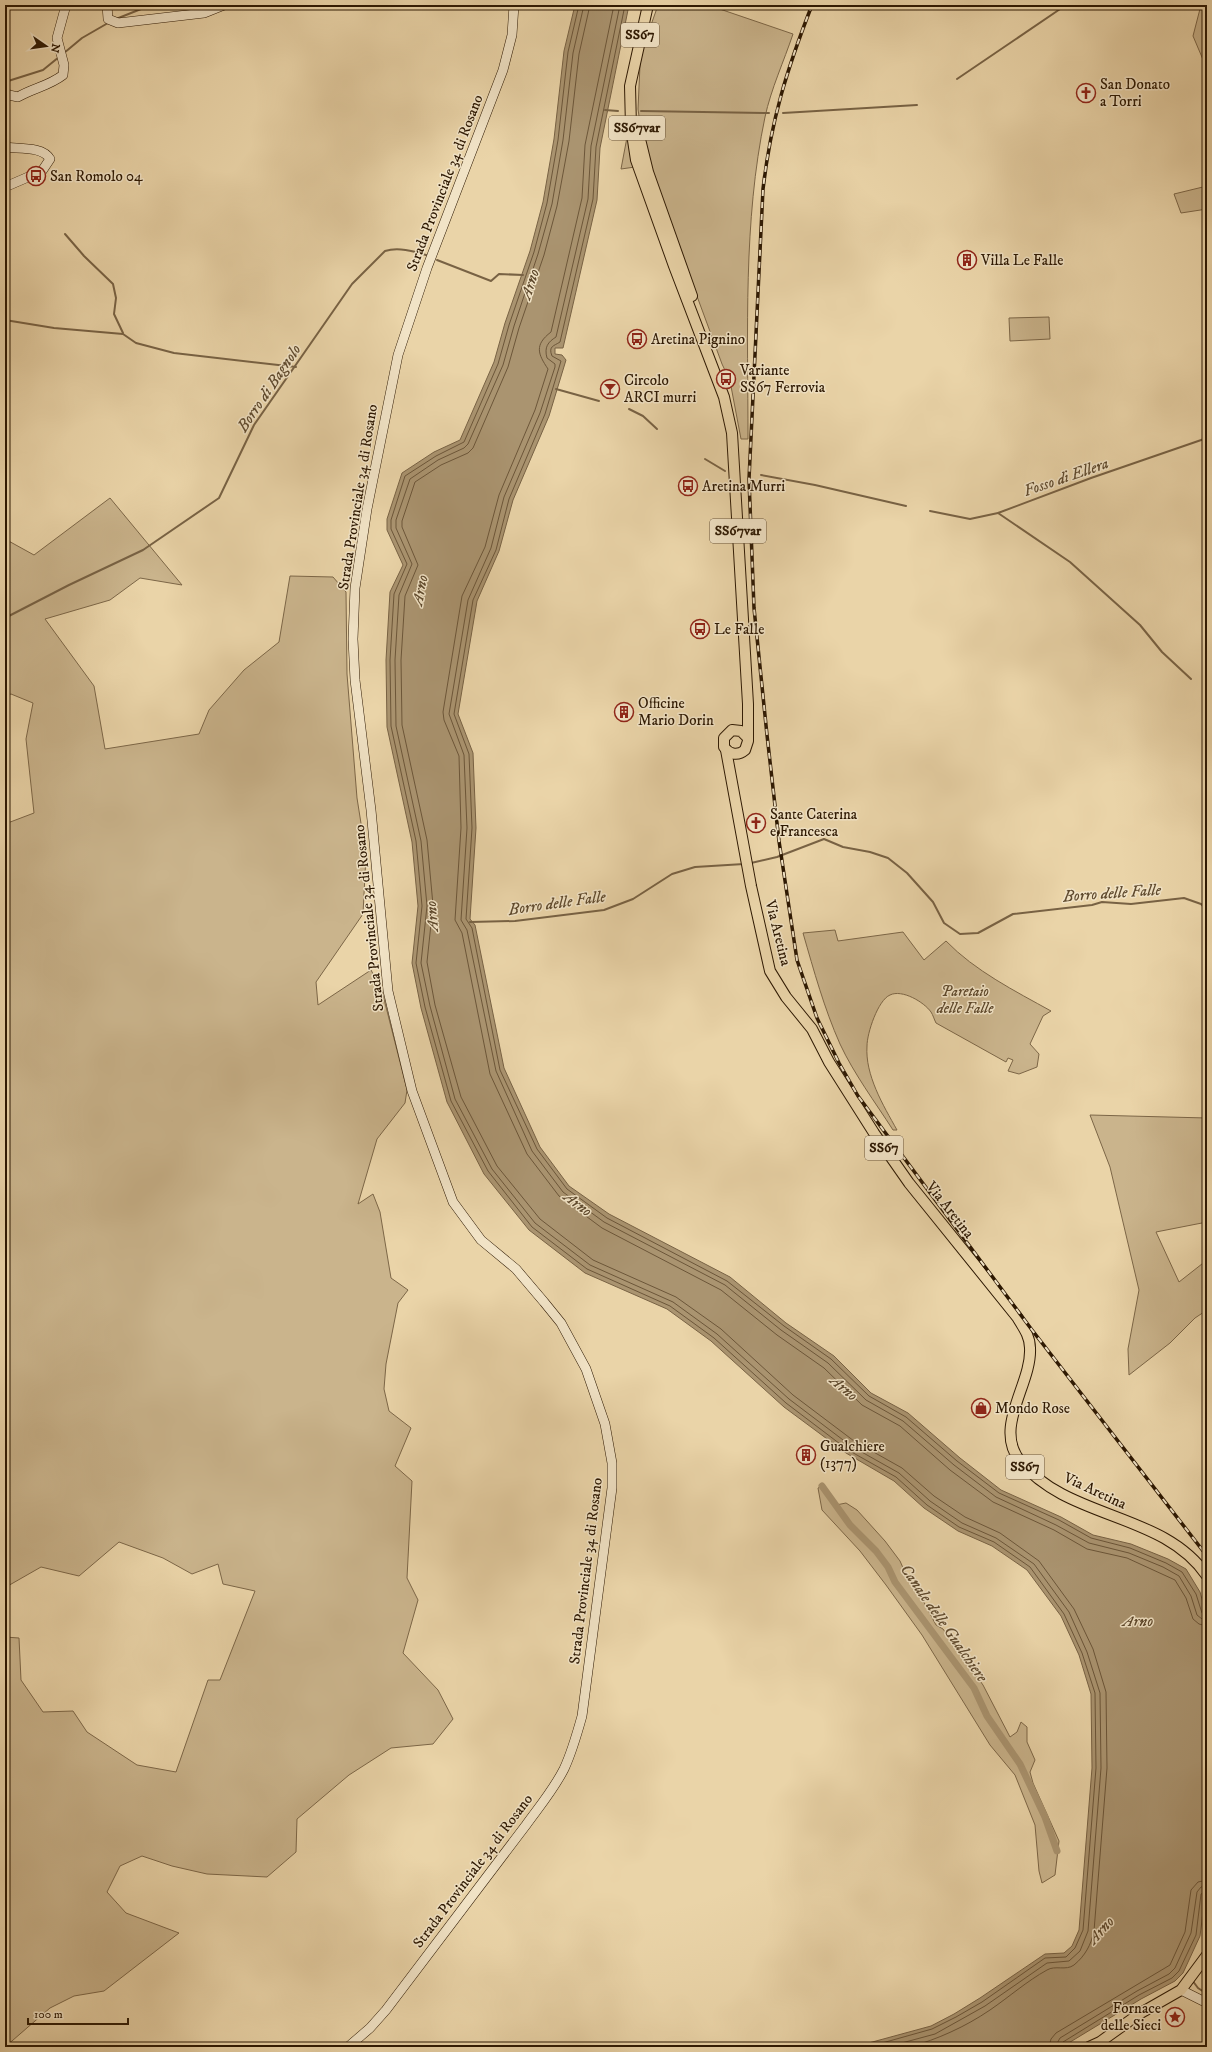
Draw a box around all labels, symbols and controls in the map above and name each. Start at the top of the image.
road number: SS67 [621,23,659,47]
north arrow [26,26,66,66]
text: N [47,42,63,54]
place label: San Donato a Torri [1100,75,1170,111]
church icon: San Donato a Torri [1075,82,1097,104]
street label: Strada Provinciale 34 di Rosano [402,92,488,274]
road number: SS67var [609,116,665,140]
bus stop icon: San Romolo 04 [25,165,47,187]
place label: San Romolo 04 [50,167,143,186]
building icon: Villa Le Falle [956,249,978,271]
place label: Villa Le Falle [980,251,1063,270]
water label: Arno [515,266,544,303]
bus stop icon: Aretina Pignino [626,328,648,350]
place label: Aretina Pignino [651,330,745,349]
water label: Borro di Bagnolo [232,341,306,436]
place label: Variante SS67 Ferrovia [739,361,826,397]
bus stop icon: Variante SS67 Ferrovia [715,368,737,390]
place label: Circolo ARCI murri [624,371,696,407]
bar icon: Circolo ARCI murri [599,378,621,400]
street label: Strada Provinciale 34 di Rosano [334,403,382,591]
water label: Fosso di Ellera [1021,453,1111,501]
bus stop icon: Aretina Murri [677,475,699,497]
place label: Aretina Murri [702,477,785,496]
road number: SS67var [710,519,766,543]
water label: Arno [407,573,433,609]
bus stop icon: Le Falle [689,618,711,640]
place label: Le Falle [714,620,765,639]
place label: Officine Mario Dorin [638,694,714,730]
building icon: Officine Mario Dorin [613,701,635,723]
place label: Sante Caterina e Francesca [770,805,858,841]
church icon: Sante Caterina e Francesca [745,812,767,834]
street label: Strada Provinciale 34 di Rosano [350,824,388,1012]
water label: Borro delle Falle [1061,880,1162,906]
water label: Borro delle Falle [506,886,607,920]
street label: Via Aretina [760,897,795,968]
water label: Arno [421,900,443,934]
park label: Paretaio delle Falle [936,982,994,1018]
road number: SS67 [865,1136,903,1160]
street label: Via Aretina [921,1177,979,1243]
water label: Arno [558,1186,596,1221]
water label: Arno [824,1369,862,1405]
shop icon: Mondo Rose [970,1397,992,1419]
place label: Mondo Rose [995,1399,1070,1418]
place label: Gualchiere (1377) [820,1437,885,1473]
building icon: Gualchiere (1377) [795,1444,817,1466]
road number: SS67 [1006,1455,1044,1479]
street label: Via Aretina [1060,1468,1130,1514]
street label: Strada Provinciale 34 di Rosano [565,1477,607,1665]
water label: Canale delle Gualchiere [896,1560,992,1686]
water label: Arno [1121,1611,1153,1631]
street label: Strada Provinciale 34 di Rosano [409,1790,537,1952]
water label: Arno [1082,1912,1119,1949]
place label: Fornace delle Sieci [1101,1999,1161,2035]
scale bar [28,2000,128,2026]
place icon: Fornace delle Sieci [1164,2006,1186,2028]
text: 100 m [34,2007,63,2022]

